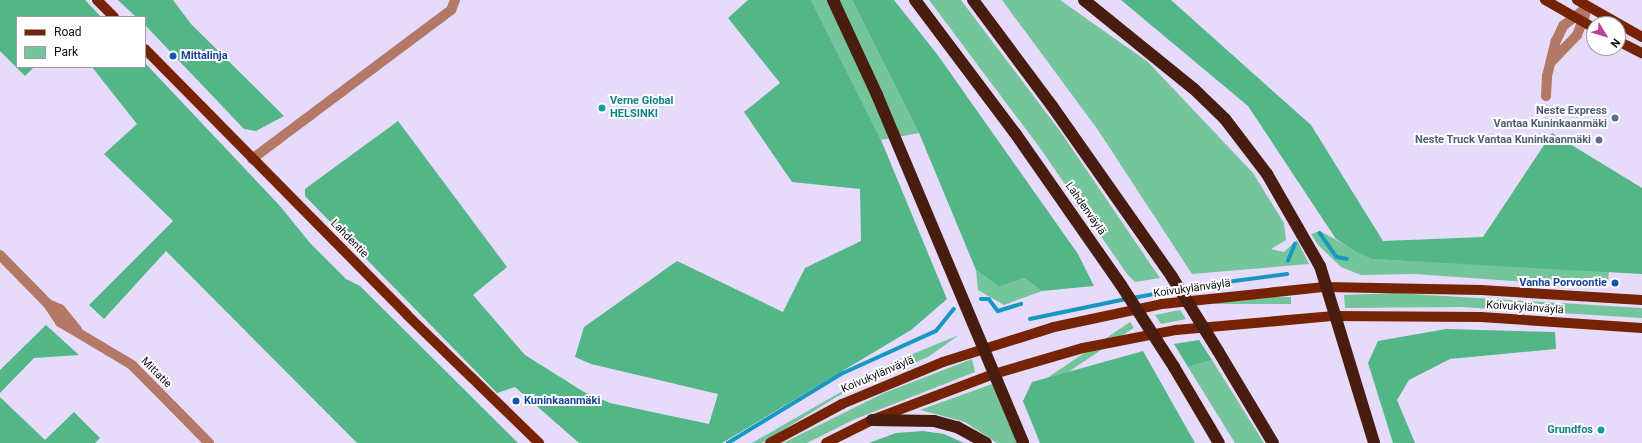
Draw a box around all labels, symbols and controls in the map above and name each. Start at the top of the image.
legend [16,16,146,68]
north arrow [1586,16,1626,56]
text: Road [54,25,82,39]
text: N [1608,36,1623,50]
text: Park [54,45,78,59]
place label: Mittalinja [181,49,228,63]
marker: Mittalinja [168,51,178,61]
place label: Verne Global HELSINKI [610,95,673,121]
marker: Verne Global HELSINKI [597,103,607,113]
place label: Neste Express Vantaa Kuninkaanmäki [1493,105,1607,131]
marker: Neste Express Vantaa Kuninkaanmäki [1610,113,1620,123]
place label: Neste Truck Vantaa Kuninkaanmäki [1415,133,1591,147]
marker: Neste Truck Vantaa Kuninkaanmäki [1594,135,1604,145]
street label: Lahdenväylä [1062,180,1108,238]
street label: Lahdentie [328,217,370,261]
place label: Vanha Porvoontie [1519,276,1607,290]
street label: Koivukylänväylä [1153,277,1231,301]
marker: Vanha Porvoontie [1610,278,1620,288]
street label: Koivukylänväylä [1486,299,1564,317]
street label: Koivukylänväylä [840,354,916,396]
street label: Mittatie [138,355,174,391]
place label: Kuninkaanmäki [524,394,600,408]
marker: Kuninkaanmäki [511,396,521,406]
place label: Grundfos [1547,423,1593,437]
marker: Grundfos [1596,425,1606,435]

